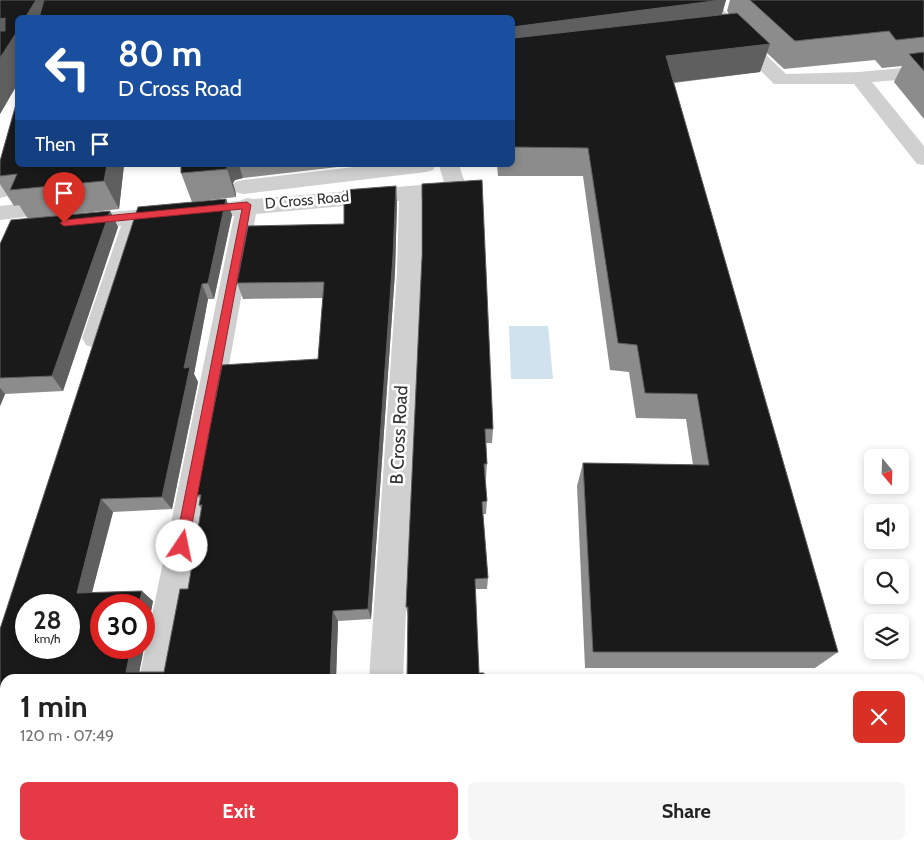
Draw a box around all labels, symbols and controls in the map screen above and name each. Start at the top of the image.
text: 80 m [118,32,202,75]
icon: left [35,35,100,100]
text: D Cross Road [118,75,242,102]
icon: arrive [86,130,114,158]
text: Then [35,133,76,156]
pin [43,172,85,223]
icon: arrive [50,179,78,207]
street label: D Cross Road [264,187,350,213]
street label: B Cross Road [385,385,413,485]
north arrow [864,449,909,494]
map controls [864,449,909,659]
button: sound [864,504,909,549]
position arrow [155,519,207,571]
button: search [864,559,909,604]
speed limit sign: 30 [90,594,155,659]
text: 28 [33,605,62,635]
button: layers [864,614,909,659]
text: km/h [34,631,61,646]
text: 1 min [20,688,88,725]
button: close [853,691,905,743]
text: 120 m · 07:49 [20,726,114,745]
button: Exit [20,782,458,840]
button: Share [468,782,905,840]

